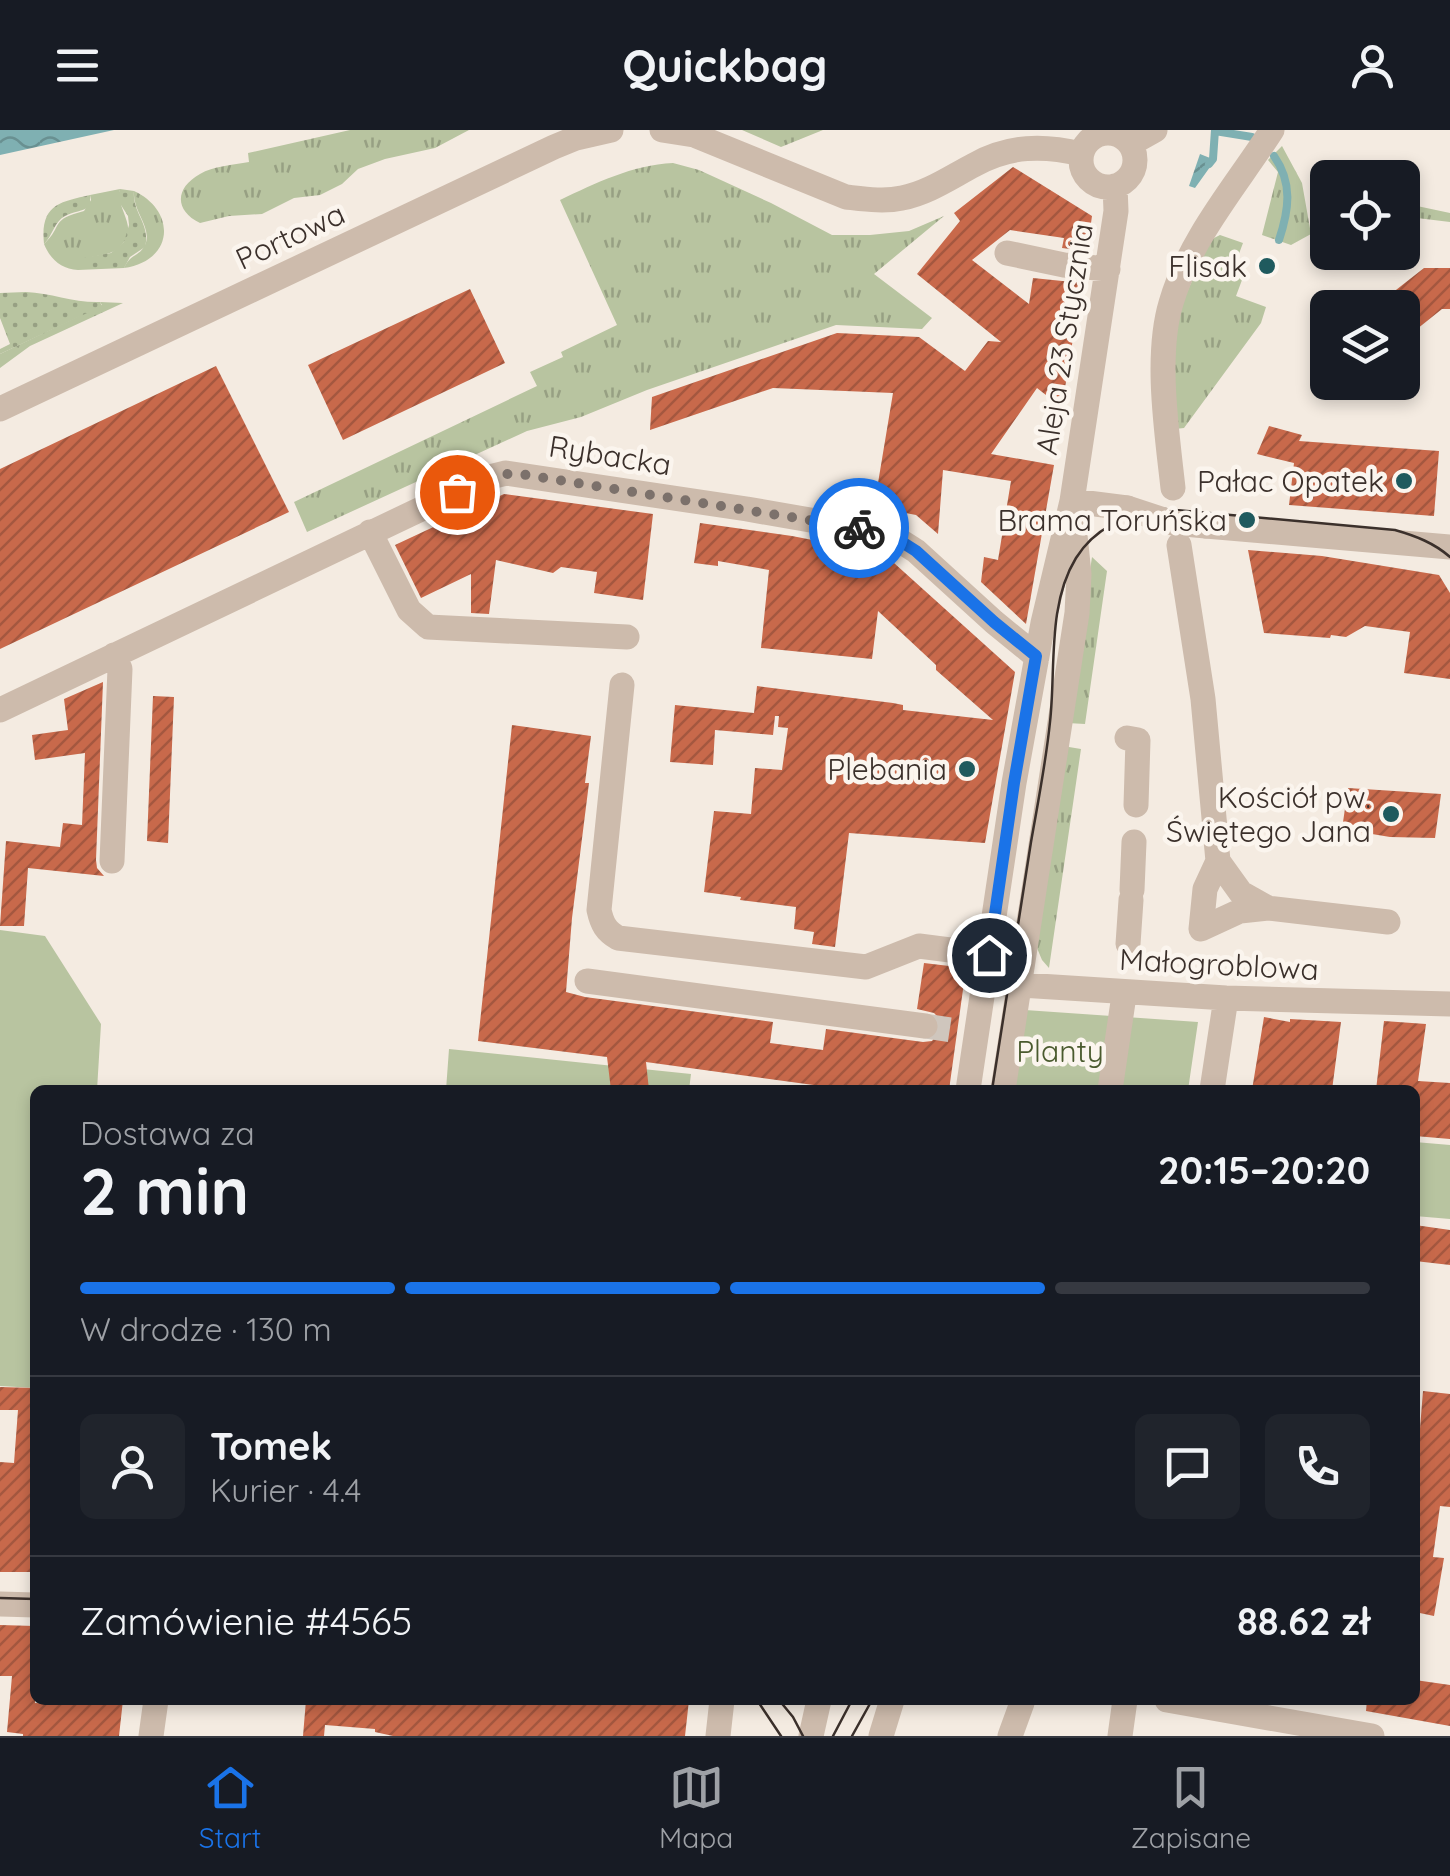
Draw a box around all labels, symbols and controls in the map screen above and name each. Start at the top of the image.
text: Quickbag [622,37,828,93]
icon: menu [50,38,105,93]
icon: person [1345,38,1400,93]
map controls [1310,160,1420,400]
button: locate [1310,160,1420,270]
street label: Portowa [229,194,351,278]
street label: Aleja 23 Stycznia [1027,221,1101,457]
place label: Flisak [1168,247,1247,285]
marker: Flisak [1256,255,1278,277]
button: layers [1310,290,1420,400]
street label: Rybacka [546,427,674,483]
pin [415,450,500,535]
place label: Pałac Opatek [1197,462,1384,500]
icon: bag [430,465,485,520]
marker: Pałac Opatek [1393,470,1415,492]
courier [809,478,909,578]
icon: bike [832,501,887,556]
place label: Brama Toruńska [998,501,1227,539]
marker: Brama Toruńska [1236,509,1258,531]
place label: Plebania [827,750,947,788]
marker: Plebania [956,758,978,780]
place label: Kościół pw. Świętego Jana [1166,778,1371,850]
marker: Kościół pw. Świętego Jana [1380,803,1402,825]
pin [947,913,1032,998]
icon: home [962,928,1017,983]
street label: Małogroblowa [1118,940,1320,988]
park label: Planty [1016,1032,1104,1070]
text: Dostawa za [80,1113,255,1153]
text: 20:15–20:20 [1158,1146,1370,1194]
text: 2 min [80,1150,249,1231]
text: W drodze · 130 m [80,1309,332,1349]
button: person [80,1414,185,1519]
button: chat [1135,1414,1240,1519]
button: phone [1265,1414,1370,1519]
text: Tomek [210,1422,332,1470]
text: Kurier · 4.4 [210,1470,361,1510]
text: Zamówienie #4565 [80,1597,412,1645]
text: 88.62 zł [1237,1597,1370,1645]
tab: Start [199,1760,261,1855]
tab: Mapa [659,1760,733,1855]
tab: Zapisane [1131,1760,1251,1855]

